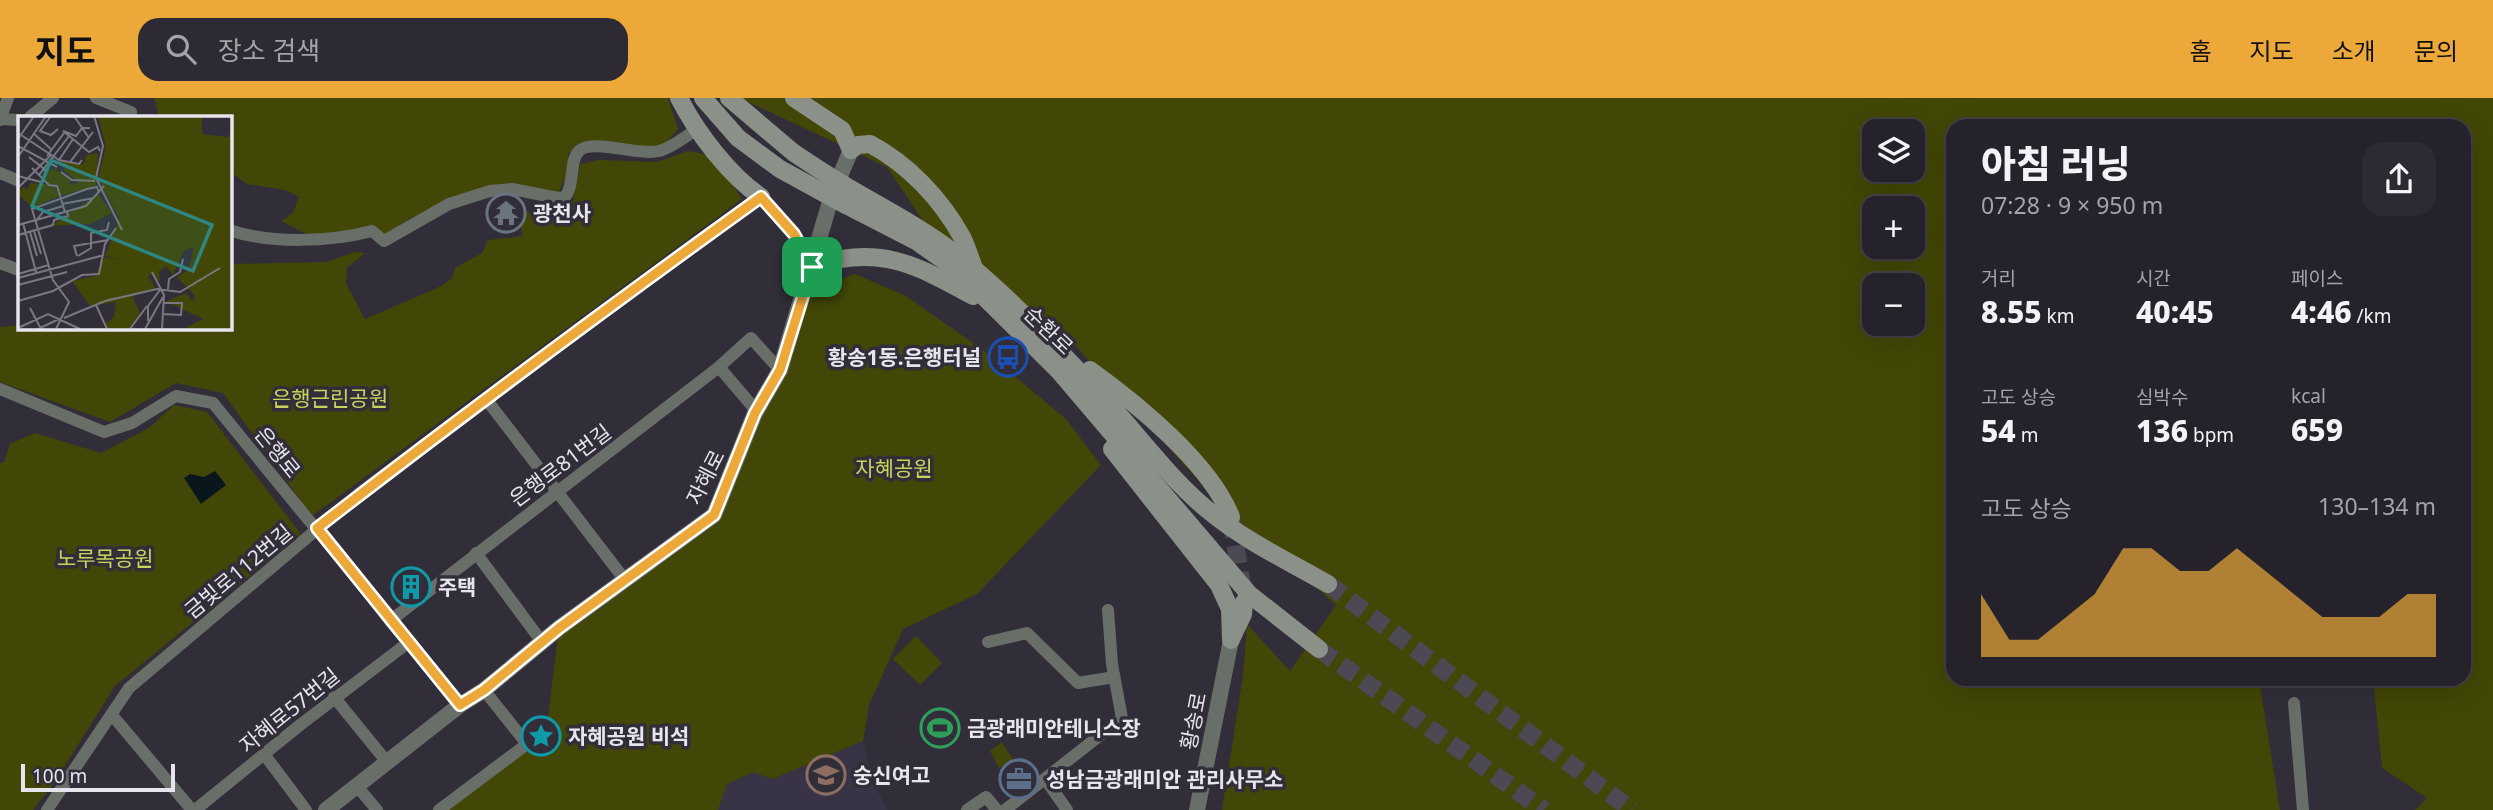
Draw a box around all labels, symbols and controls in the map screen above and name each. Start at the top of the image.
search box [138,18,628,81]
text: 지도 [35,28,96,73]
icon: search [162,30,200,68]
text: 장소 검색 [218,32,320,68]
text: 홈 [2189,34,2211,67]
text: 지도 [2249,34,2294,67]
text: 소개 [2332,34,2376,67]
text: 문의 [2414,34,2458,67]
inset map [18,116,231,329]
map controls [1862,119,1925,336]
button: layers [1862,119,1925,182]
text: 아침 러닝 [1981,137,2131,189]
button: share [2362,142,2436,216]
text: 07:28 · 9 × 950 m [1981,189,2163,221]
temple icon: 광천사 [485,192,527,234]
button: + [1862,196,1925,259]
place label: 광천사 [533,199,591,227]
pin [782,237,842,297]
icon: arrive [793,248,831,286]
text: 거리 [1981,265,2016,291]
text: 시간 [2136,265,2171,291]
text: 페이스 [2291,265,2343,291]
button: − [1862,273,1925,336]
text: 8.55 [1981,291,2042,332]
text: 40:45 [2136,291,2214,332]
text: 4:46 [2291,291,2352,332]
street label: 순환로 [1018,300,1080,360]
text: km [2042,303,2074,329]
text: /km [2352,303,2392,329]
bus stop icon: 황송1동.은행터널 [987,336,1029,378]
place label: 황송1동.은행터널 [828,343,981,371]
text: kcal [2291,383,2326,409]
park label: 은행근린공원 [272,384,388,412]
text: 고도 상승 [1981,384,2056,410]
text: 심박수 [2136,384,2188,410]
text: 659 [2291,409,2343,450]
text: 54 [1981,410,2016,451]
text: 136 [2136,410,2188,451]
street label: 은행로81번길 [503,418,617,512]
street label: 은행로 [249,421,307,483]
text: m [2016,422,2038,448]
text: bpm [2188,422,2234,448]
street label: 자혜로 [679,445,731,509]
park label: 자혜공원 [855,454,933,482]
text: 130–134 m [2318,490,2436,522]
text: 고도 상승 [1981,492,2072,524]
street label: 금빛로112번길 [178,518,298,624]
park label: 노루목공원 [57,544,153,572]
building icon: 주택 [390,566,432,608]
place label: 주택 [438,573,477,601]
street label: 자혜로57번길 [233,661,345,759]
street label: 황송로 [1174,690,1212,752]
sports icon: 금광래미안테니스장 [919,707,961,749]
place label: 금광래미안테니스장 [967,714,1141,742]
place icon: 자혜공원 비석 [520,715,562,757]
place label: 자혜공원 비석 [568,722,689,750]
school or university icon: 숭신여고 [805,754,847,796]
office icon: 성남금광래미안 관리사무소 [998,758,1040,800]
scale bar [21,761,175,793]
place label: 숭신여고 [853,761,930,789]
text: 100 m [32,763,87,789]
place label: 성남금광래미안 관리사무소 [1046,765,1283,793]

